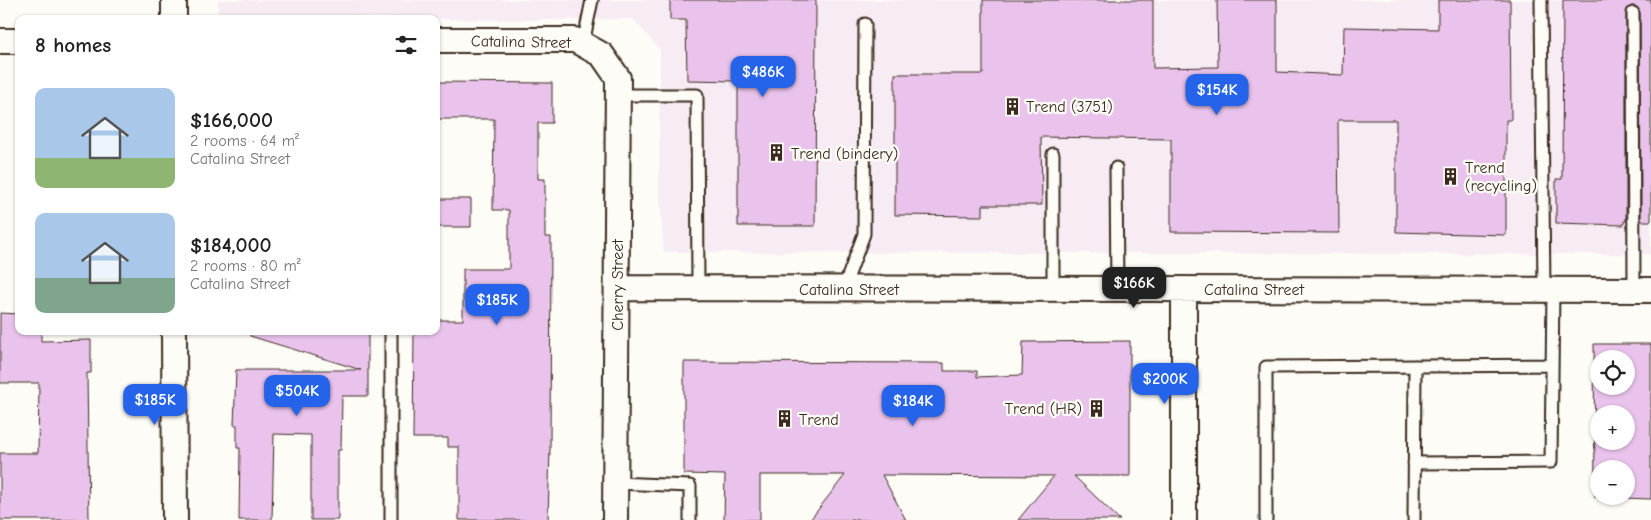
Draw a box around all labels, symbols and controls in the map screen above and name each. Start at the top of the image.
icon: filters [392,31,420,59]
street label: Catalina Street [471,32,572,52]
text: 8 homes [35,33,111,57]
pin: $486K [728,56,798,98]
text: $486K [742,63,784,81]
pin: $154K [1182,74,1252,116]
text: $154K [1197,81,1237,99]
building icon: Trend (3751) [1002,96,1022,116]
place label: Trend (3751) [1026,98,1113,116]
icon: home [75,108,135,168]
text: $166,000 [190,108,273,132]
text: 2 rooms · 64 m² [190,132,299,150]
building icon: Trend (bindery) [767,143,787,163]
place label: Trend (bindery) [791,145,898,163]
text: Catalina Street [190,150,290,168]
place label: Trend (recycling) [1465,159,1537,195]
building icon: Trend (recycling) [1441,166,1461,186]
icon: home [75,233,135,293]
text: $184,000 [190,233,272,257]
street label: Cherry Street [609,239,627,331]
text: 2 rooms · 80 m² [190,257,301,275]
pin: $166K [1099,266,1169,309]
text: $166K [1113,274,1155,292]
text: Catalina Street [190,275,290,293]
street label: Catalina Street [799,281,899,299]
street label: Catalina Street [1204,281,1304,299]
pin: $185K [462,284,532,326]
text: $185K [476,291,518,309]
map controls [1590,350,1635,505]
button: locate [1590,350,1635,395]
pin: $200K [1130,362,1200,405]
text: $200K [1143,370,1187,388]
pin: $504K [262,374,332,417]
text: $504K [275,382,319,400]
pin: $185K [120,384,190,426]
pin: $184K [878,384,948,427]
text: $185K [134,391,176,409]
text: $184K [893,392,933,410]
building icon: Trend (HR) [1086,398,1106,418]
place label: Trend (HR) [1005,400,1082,418]
button: + [1590,405,1635,450]
building icon: Trend [775,409,795,429]
place label: Trend [799,411,839,429]
button: − [1590,460,1635,505]

